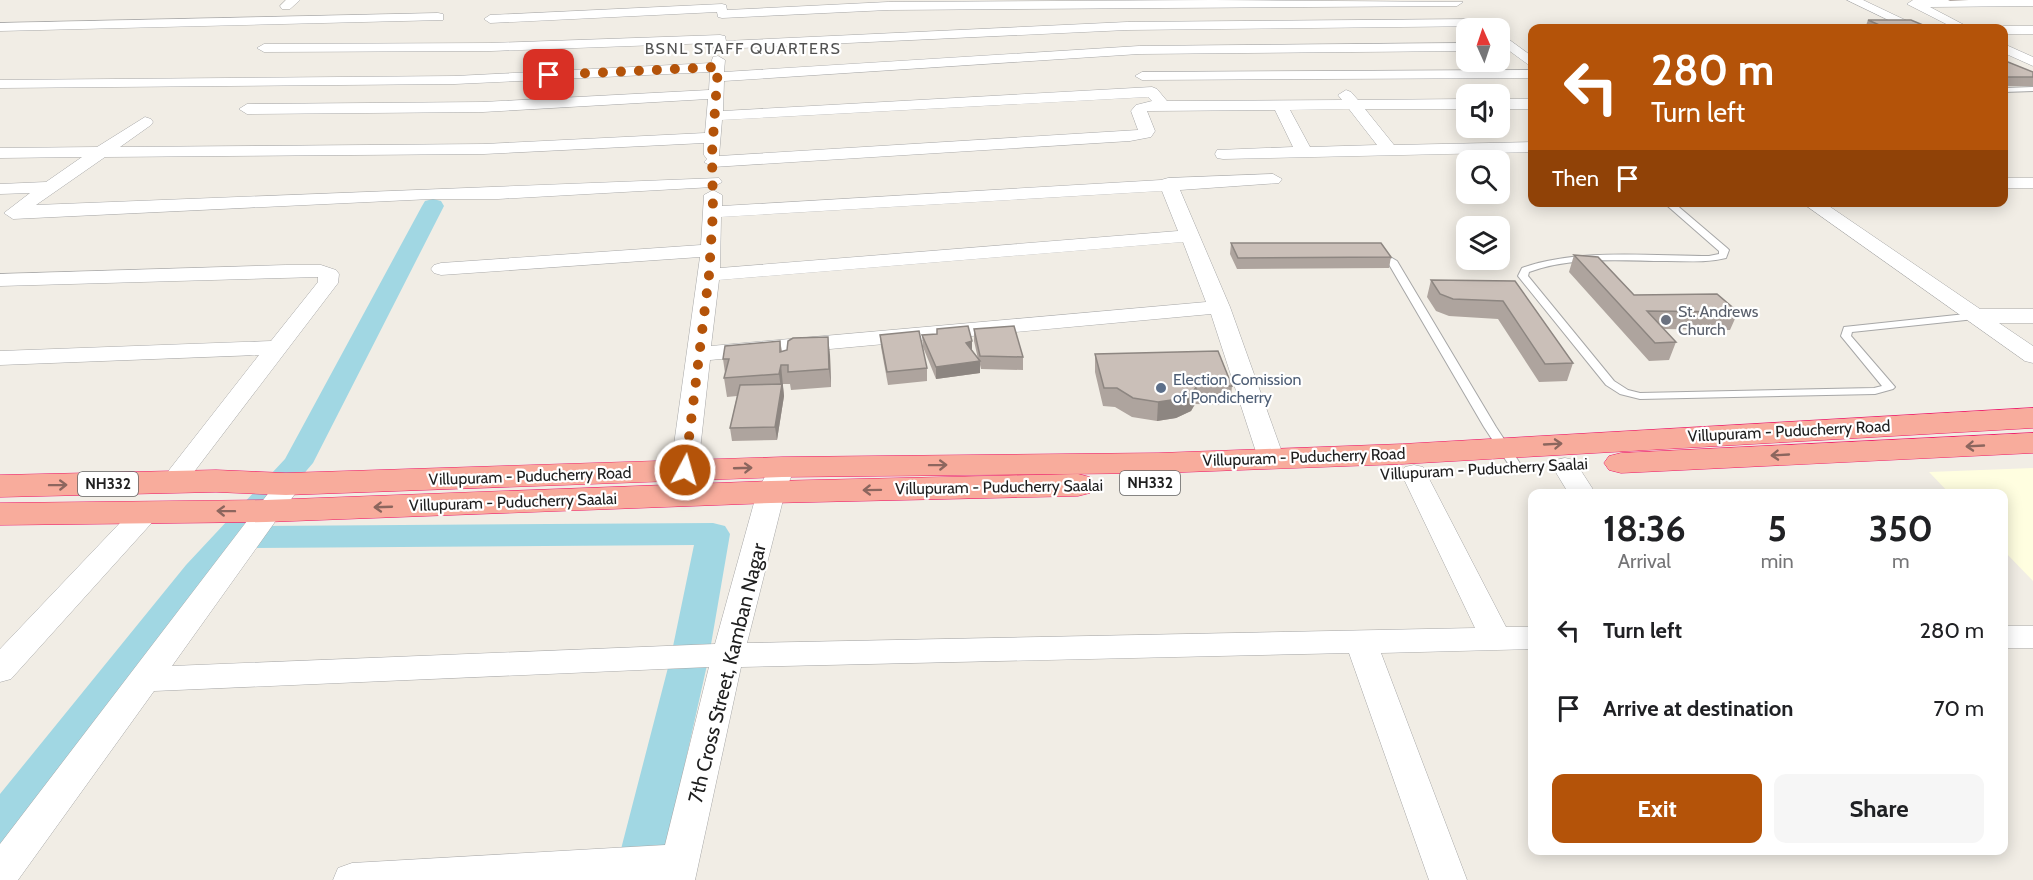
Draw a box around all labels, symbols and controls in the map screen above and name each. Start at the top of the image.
north arrow [1456,18,1510,72]
map controls [1456,18,1510,270]
district label: BSNL STAFF QUARTERS [645,39,841,58]
text: 280 m [1651,44,1774,96]
icon: left [1552,48,1630,126]
pin [523,49,574,100]
icon: arrive [532,58,565,91]
button: sound [1456,84,1510,138]
text: Turn left [1651,96,1745,129]
button: search [1456,150,1510,204]
icon: arrive [1611,162,1644,195]
text: Then [1552,165,1599,192]
button: layers [1456,216,1510,270]
place label: St. Andrews Church [1678,302,1759,339]
marker: St. Andrews Church [1659,313,1673,327]
place label: Election Comission of Pondicherry [1173,370,1301,407]
marker: Election Comission of Pondicherry [1154,381,1168,395]
street label: Villupuram - Puducherry Road [1687,416,1891,446]
position arrow [653,438,717,502]
one-way arrow [1542,438,1562,449]
one-way arrow [1965,441,1985,452]
street label: Villupuram - Puducherry Road [1202,444,1406,470]
one-way arrow [1770,450,1790,461]
street label: Villupuram - Puducherry Saalai [1380,454,1588,484]
one-way arrow [928,459,948,471]
one-way arrow [733,462,753,474]
street label: Villupuram - Puducherry Road [428,463,632,489]
road number: NH332 [1120,471,1180,495]
road number: NH332 [78,472,138,496]
street label: Villupuram - Puducherry Saalai [895,476,1103,498]
one-way arrow [48,479,68,491]
one-way arrow [862,484,882,496]
street label: Villupuram - Puducherry Saalai [409,489,617,515]
one-way arrow [373,501,393,512]
one-way arrow [217,505,237,516]
text: 18:36 [1603,506,1686,550]
text: 5 [1768,506,1787,550]
text: 350 [1869,506,1933,550]
street label: 7th Cross Street, Kamban Nagar [683,540,771,805]
text: Arrival [1618,549,1671,573]
text: min [1761,549,1794,573]
text: m [1892,549,1910,573]
icon: left [1552,614,1585,647]
text: Turn left [1603,617,1682,644]
text: 280 m [1920,617,1984,644]
icon: arrive [1552,692,1585,725]
text: Arrive at destination [1603,695,1793,722]
text: 70 m [1934,695,1984,722]
button: Exit [1552,774,1762,843]
button: Share [1774,774,1984,843]

